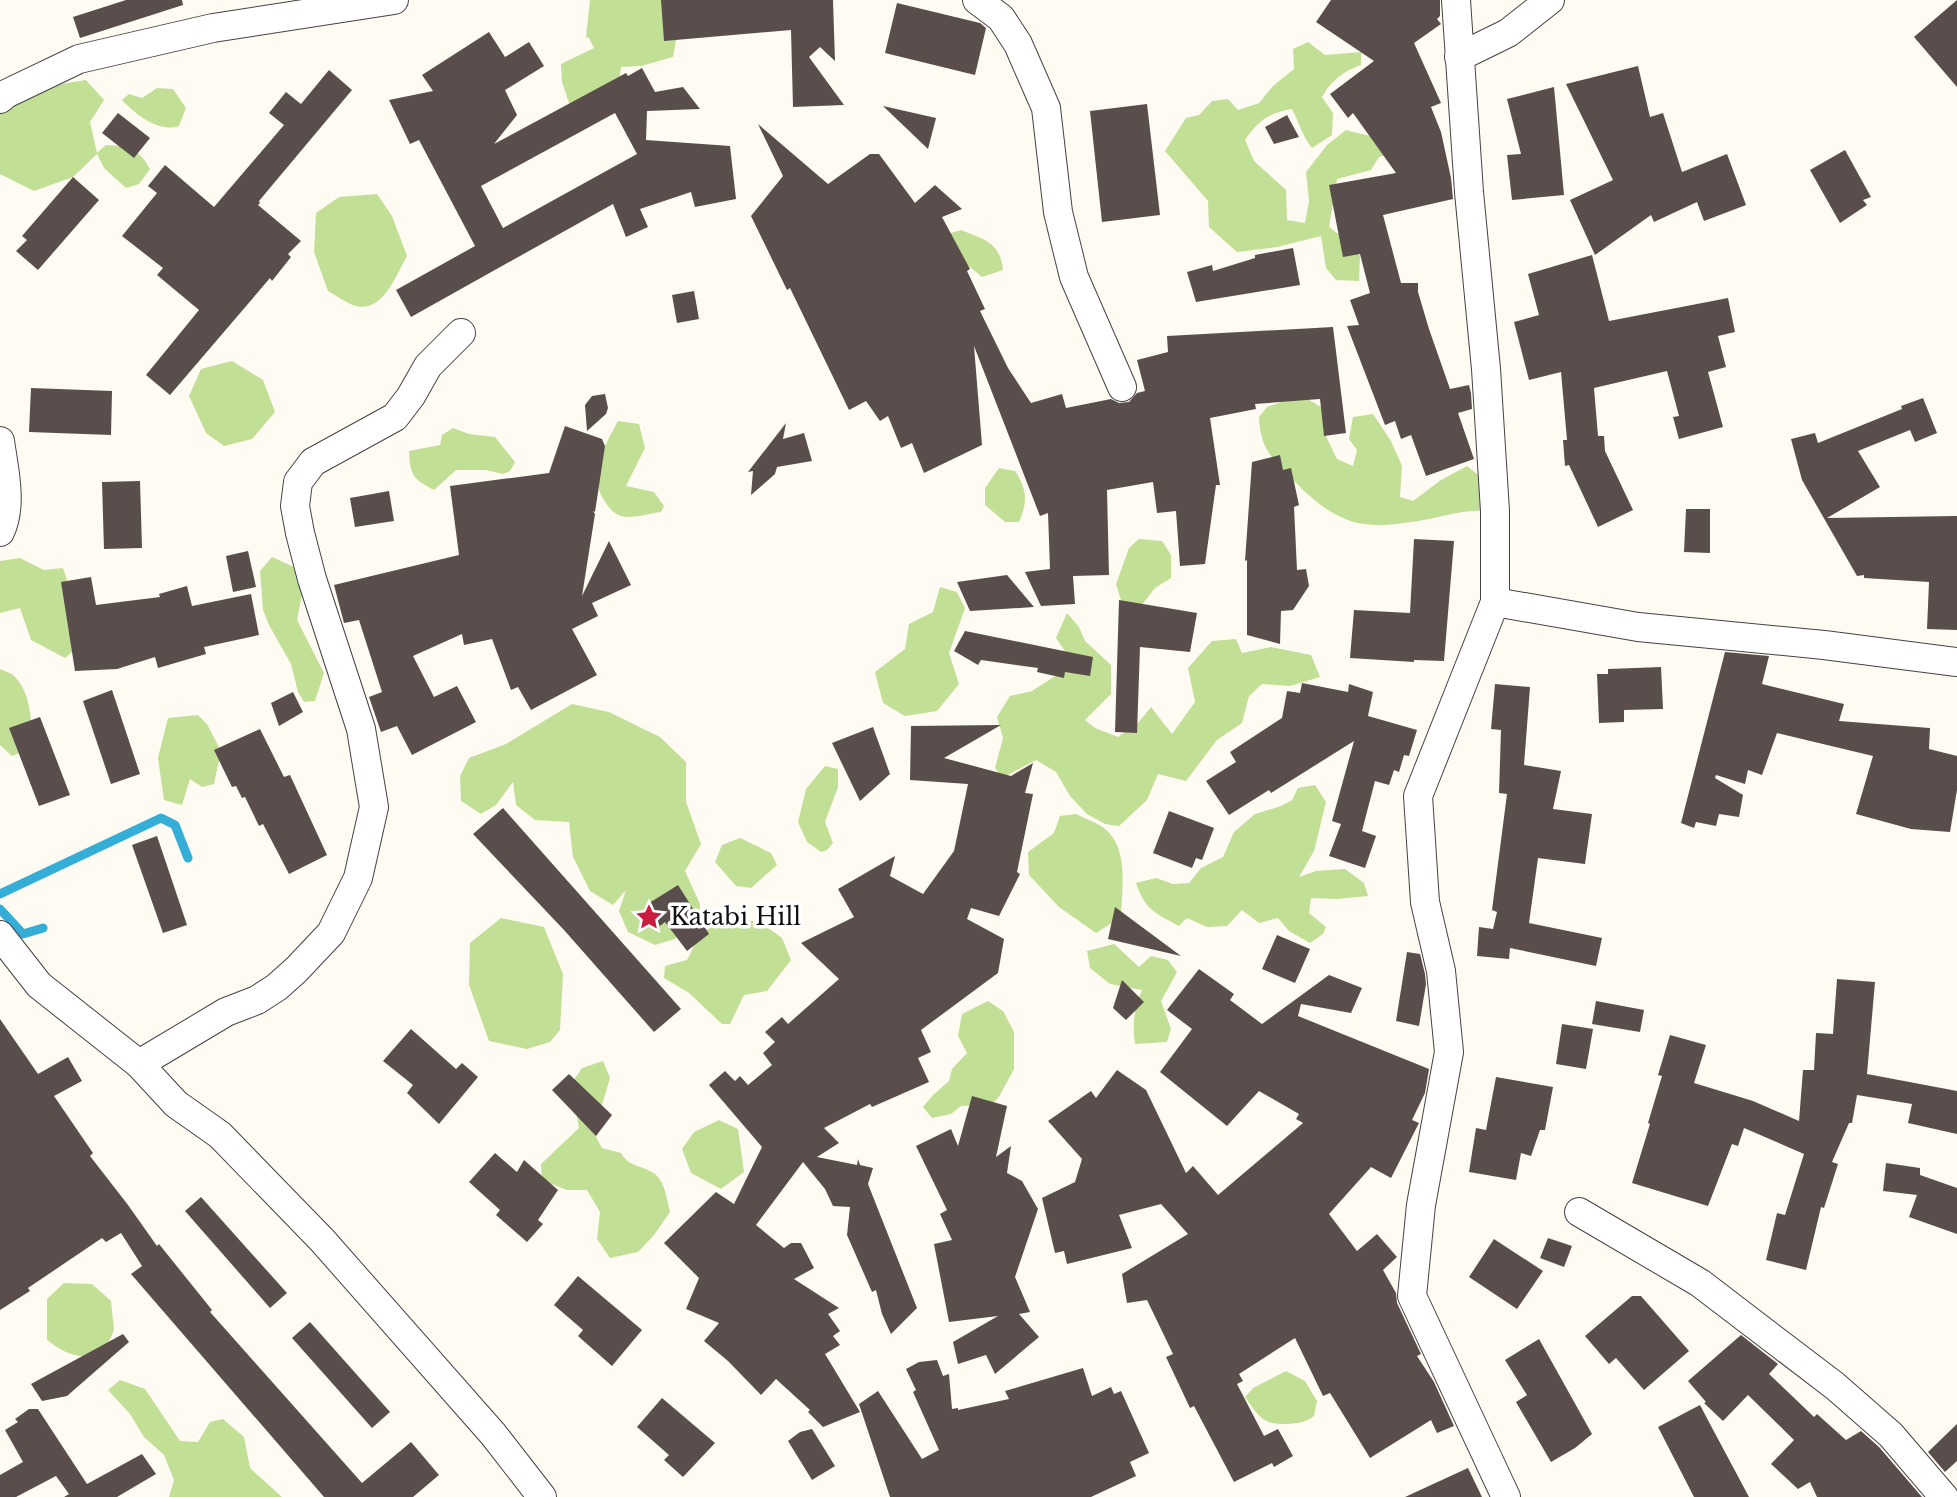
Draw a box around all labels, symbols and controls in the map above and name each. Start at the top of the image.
place icon: Katabi Hill [634,902,664,932]
place label: Katabi Hill [670,902,801,931]

